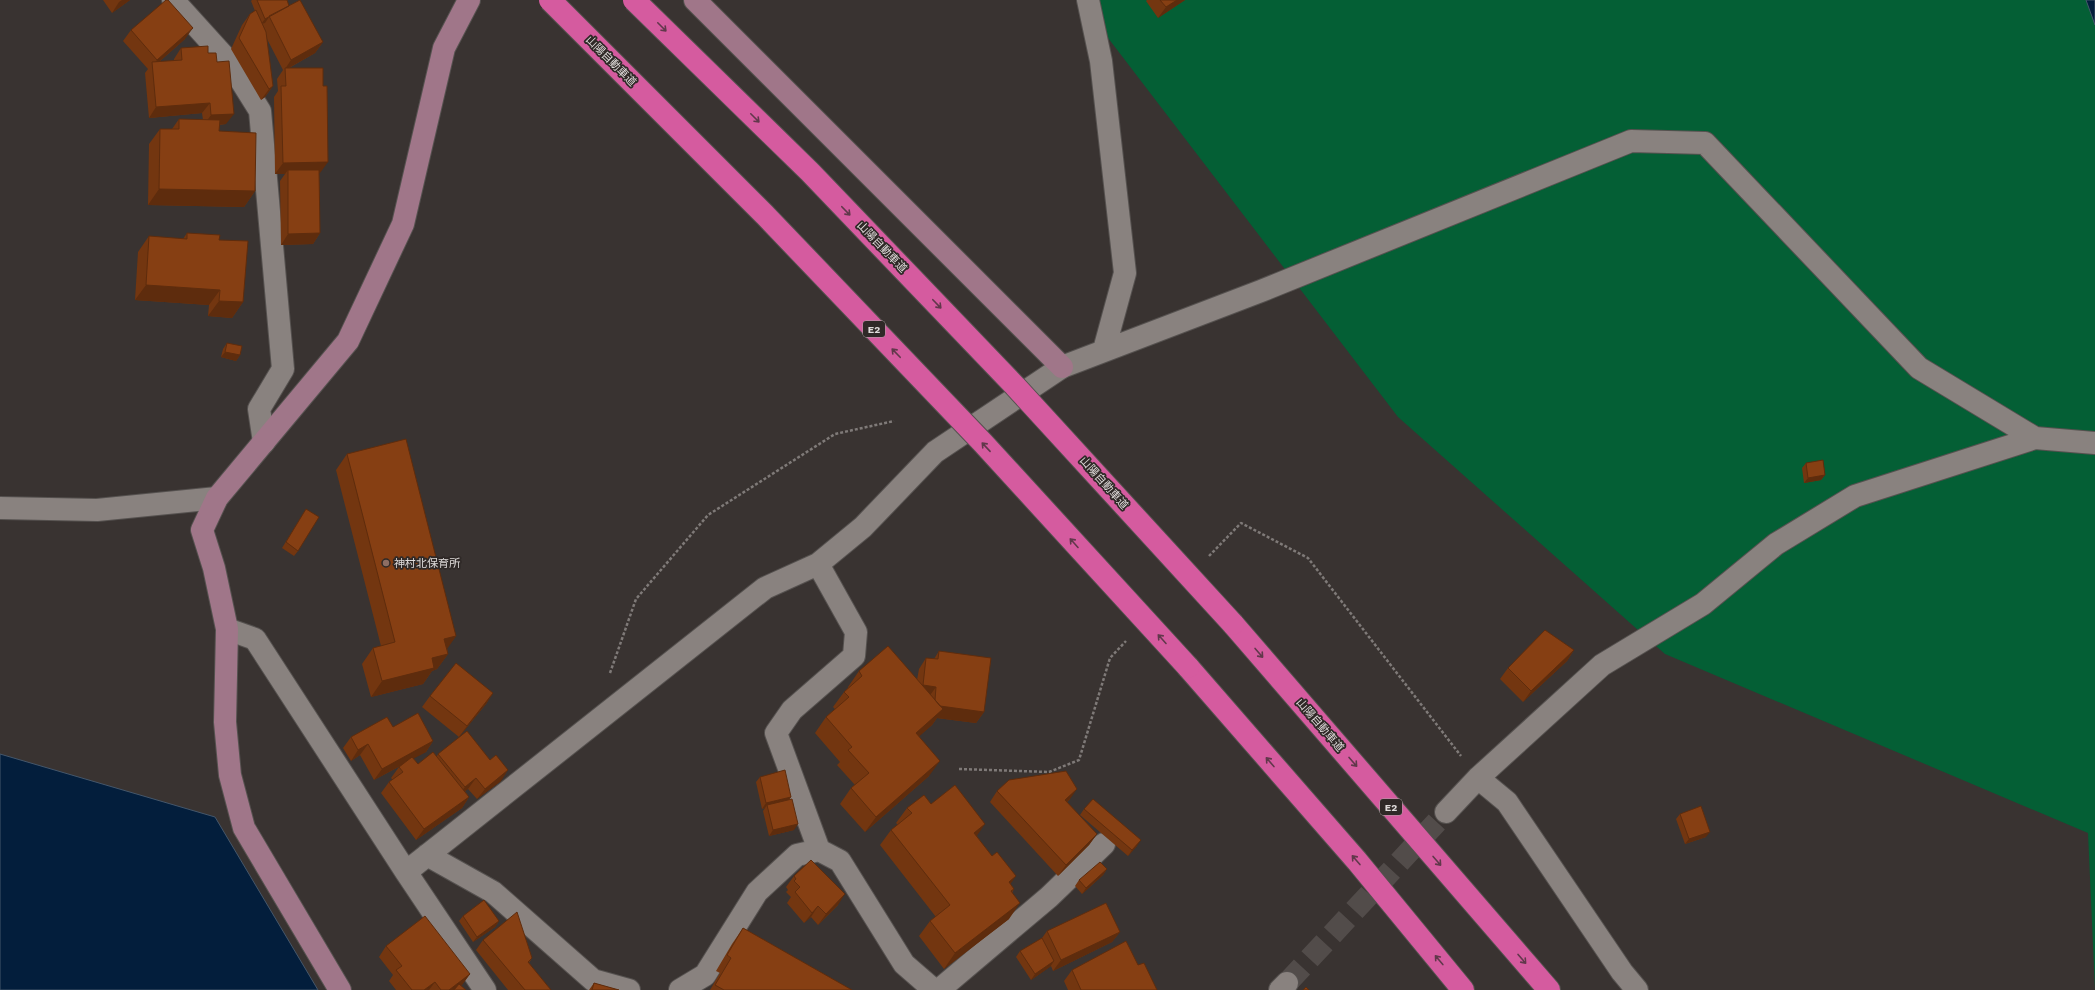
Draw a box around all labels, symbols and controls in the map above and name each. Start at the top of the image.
one-way arrow [657,22,667,32]
street label: 山陽自動車道 [583,33,639,89]
one-way arrow [750,114,760,123]
one-way arrow [842,206,851,216]
street label: 山陽自動車道 [854,219,910,275]
one-way arrow [932,299,942,309]
road number: E2 [863,321,885,337]
one-way arrow [892,348,901,358]
one-way arrow [981,442,991,452]
street label: 山陽自動車道 [1077,454,1131,512]
one-way arrow [1070,538,1079,548]
place label: 神村北保育所 [394,557,461,570]
marker: 神村北保育所 [381,558,391,568]
one-way arrow [1157,633,1166,644]
one-way arrow [1254,648,1263,658]
street label: 山陽自動車道 [1293,696,1347,754]
one-way arrow [1266,757,1275,767]
one-way arrow [1348,757,1357,768]
road number: E2 [1380,799,1402,815]
one-way arrow [1351,855,1360,865]
one-way arrow [1433,855,1442,866]
one-way arrow [1518,954,1527,965]
one-way arrow [1434,955,1443,965]

